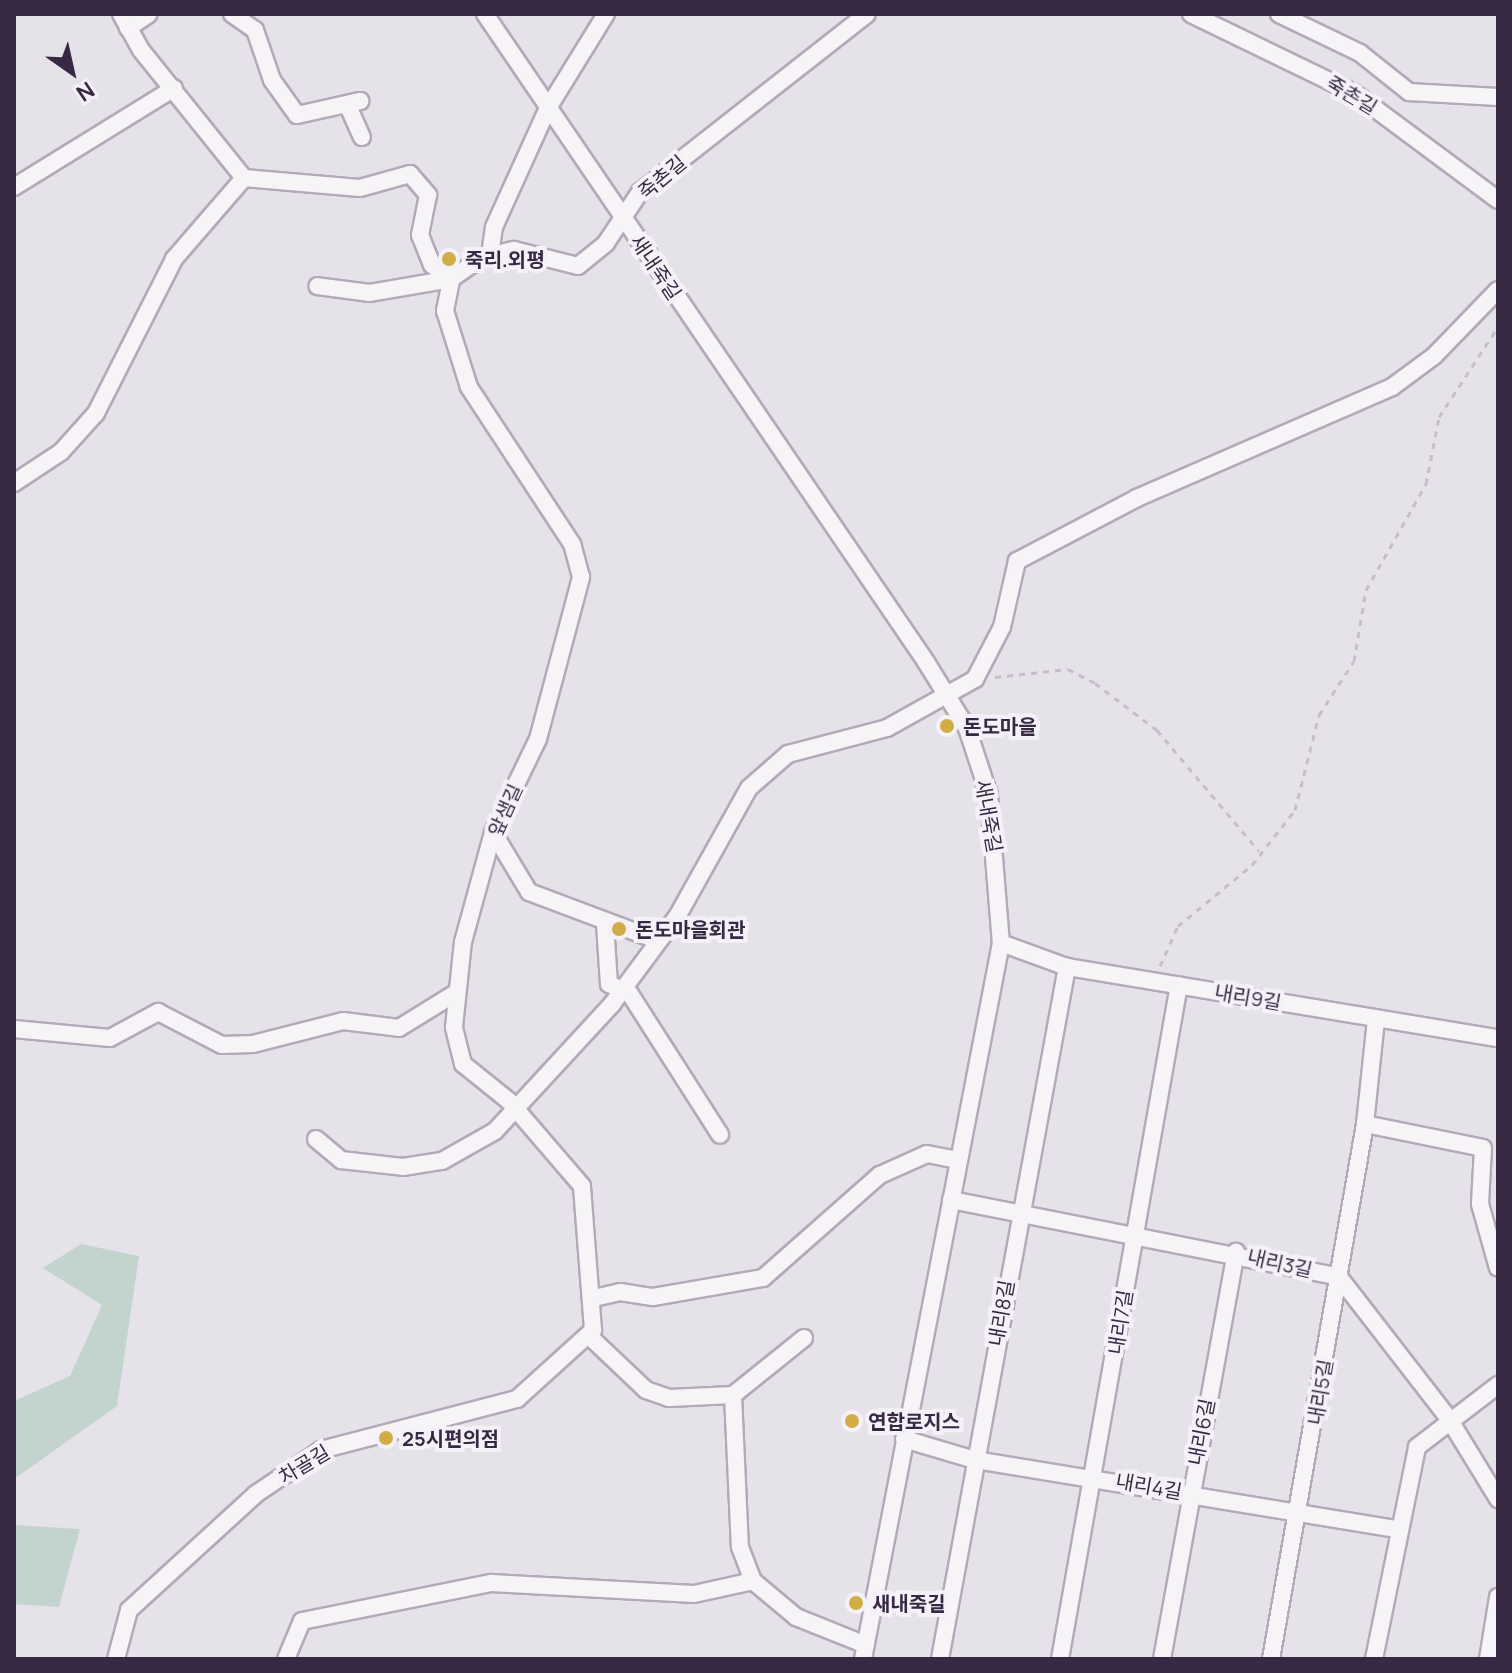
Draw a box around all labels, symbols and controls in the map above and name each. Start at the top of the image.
north arrow [32,32,112,112]
street label: 죽촌길 [1322,70,1382,120]
text: N [70,75,100,109]
street label: 죽촌길 [633,150,691,204]
street label: 새내죽길 [625,230,687,304]
place label: 죽리.외평 [465,247,545,271]
marker: 죽리.외평 [440,250,458,268]
place label: 돈도마을 [963,714,1037,738]
marker: 돈도마을 [938,717,956,735]
street label: 새내죽길 [971,778,1007,854]
street label: 앞샘길 [483,780,527,840]
place label: 돈도마을회관 [635,917,745,941]
marker: 돈도마을회관 [610,920,628,938]
street label: 내리9길 [1213,979,1283,1015]
street label: 내리3길 [1245,1244,1315,1282]
street label: 내리8길 [983,1278,1019,1348]
street label: 내리7길 [1103,1288,1137,1356]
street label: 내리5길 [1302,1357,1338,1427]
street label: 내리6길 [1183,1397,1219,1467]
place label: 연합로지스 [868,1409,960,1433]
marker: 연합로지스 [843,1412,861,1430]
place label: 25시편의점 [402,1426,499,1450]
marker: 25시편의점 [377,1429,395,1447]
street label: 차골길 [274,1439,334,1489]
street label: 내리4길 [1114,1468,1184,1504]
place label: 새내죽길 [872,1591,946,1615]
marker: 새내죽길 [847,1594,865,1612]

